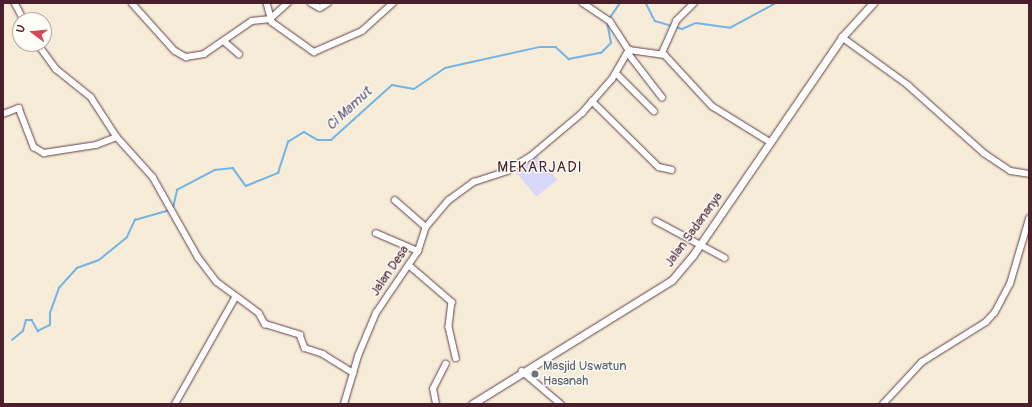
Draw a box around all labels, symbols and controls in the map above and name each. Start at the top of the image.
north arrow [12,12,52,52]
text: U [14,24,28,34]
water label: Ci Mamut [323,84,375,134]
district label: MEKARJADI [497,159,583,177]
street label: Jalan Sadananya [662,190,726,270]
street label: Jalan Desa [367,243,413,299]
place label: Masjid Uswatun Hasanah [543,359,627,390]
marker: Masjid Uswatun Hasanah [530,369,540,379]

